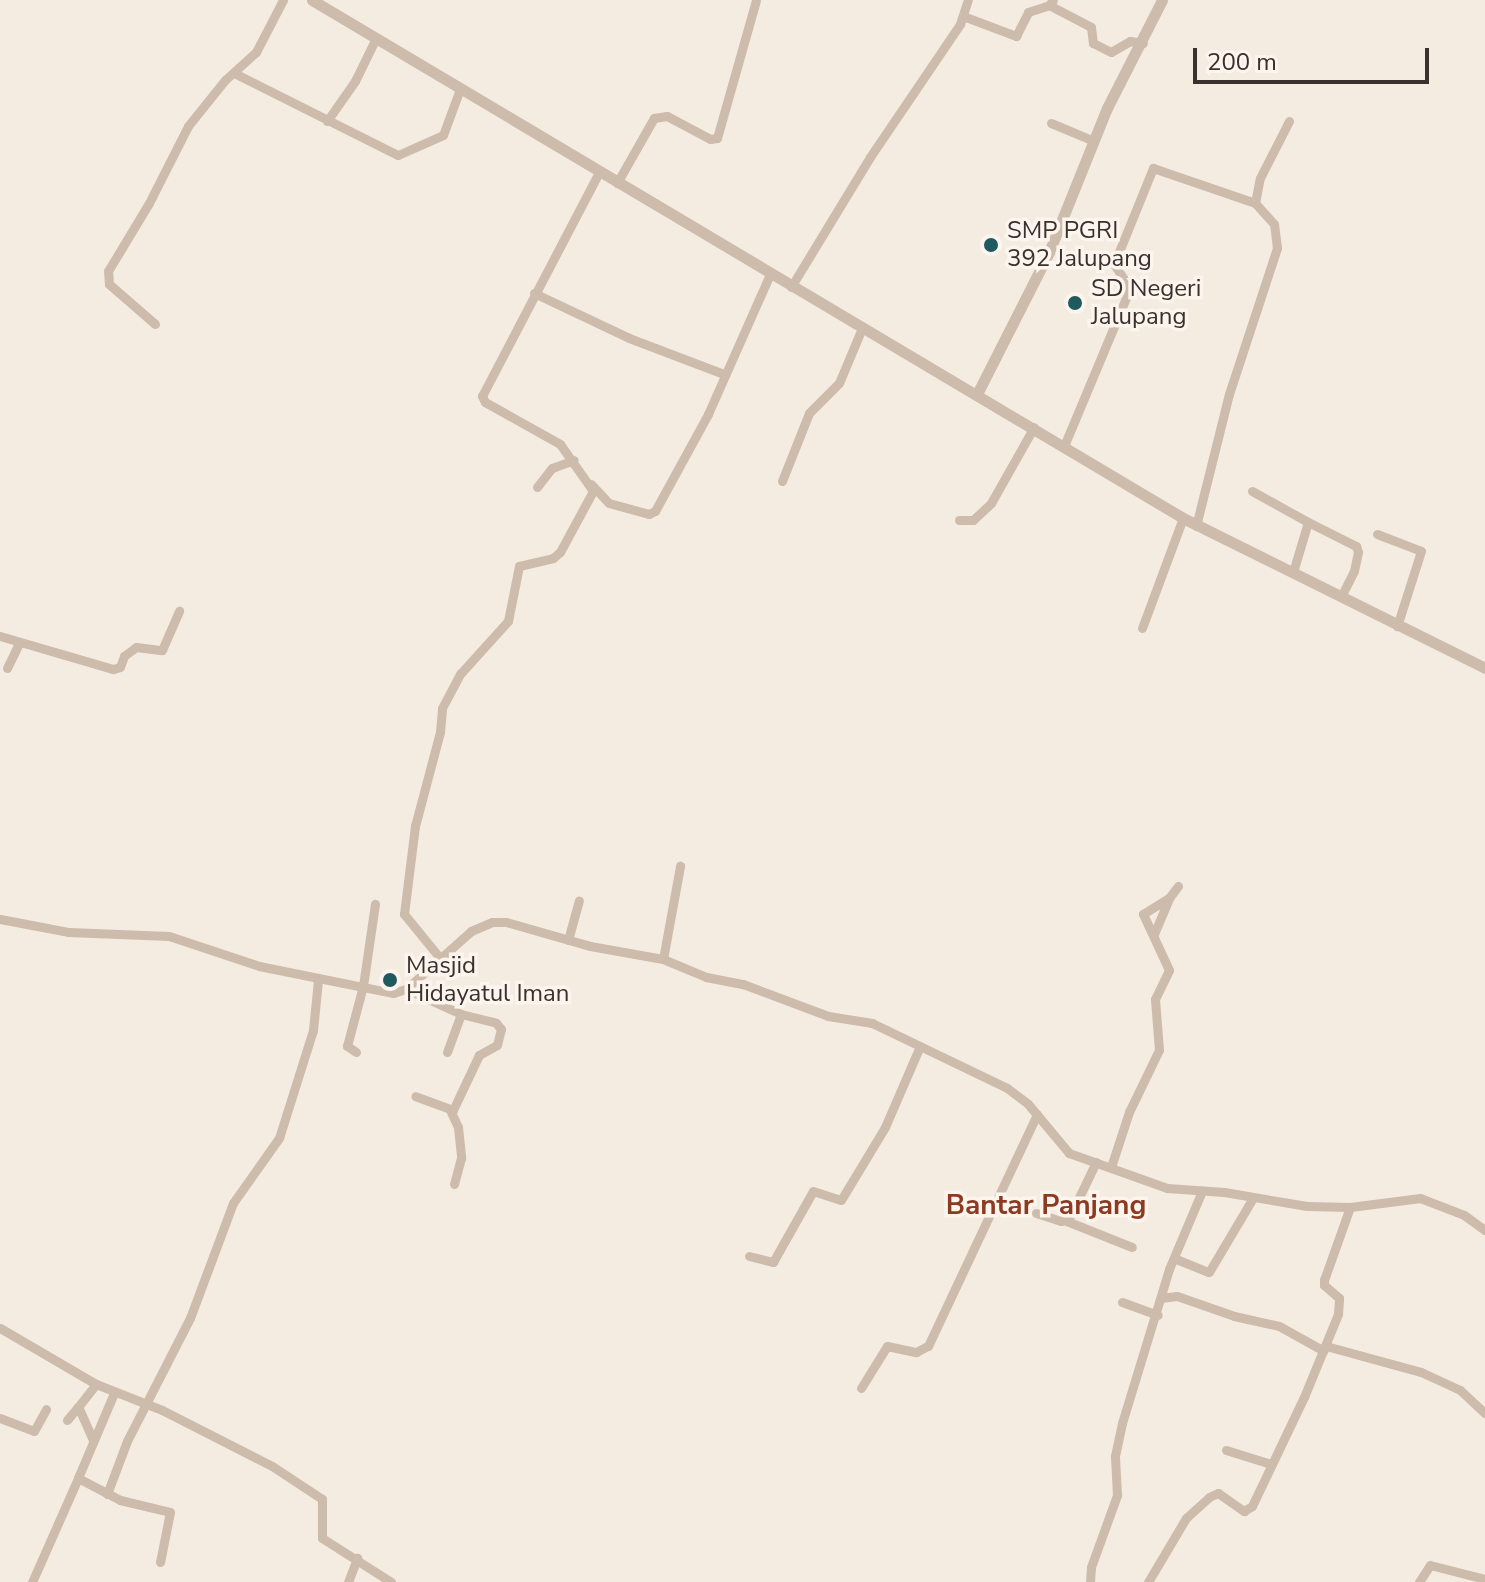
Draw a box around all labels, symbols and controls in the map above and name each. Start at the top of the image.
scale bar [1197,32,1433,82]
text: 200 m [1207,46,1277,78]
place label: SMP PGRI 392 Jalupang [1007,217,1152,273]
marker: SMP PGRI 392 Jalupang [982,236,1000,254]
place label: SD Negeri Jalupang [1091,275,1201,331]
marker: SD Negeri Jalupang [1066,294,1084,312]
place label: Masjid Hidayatul Iman [406,952,569,1008]
marker: Masjid Hidayatul Iman [381,971,399,989]
district label: Bantar Panjang [946,1188,1146,1222]

